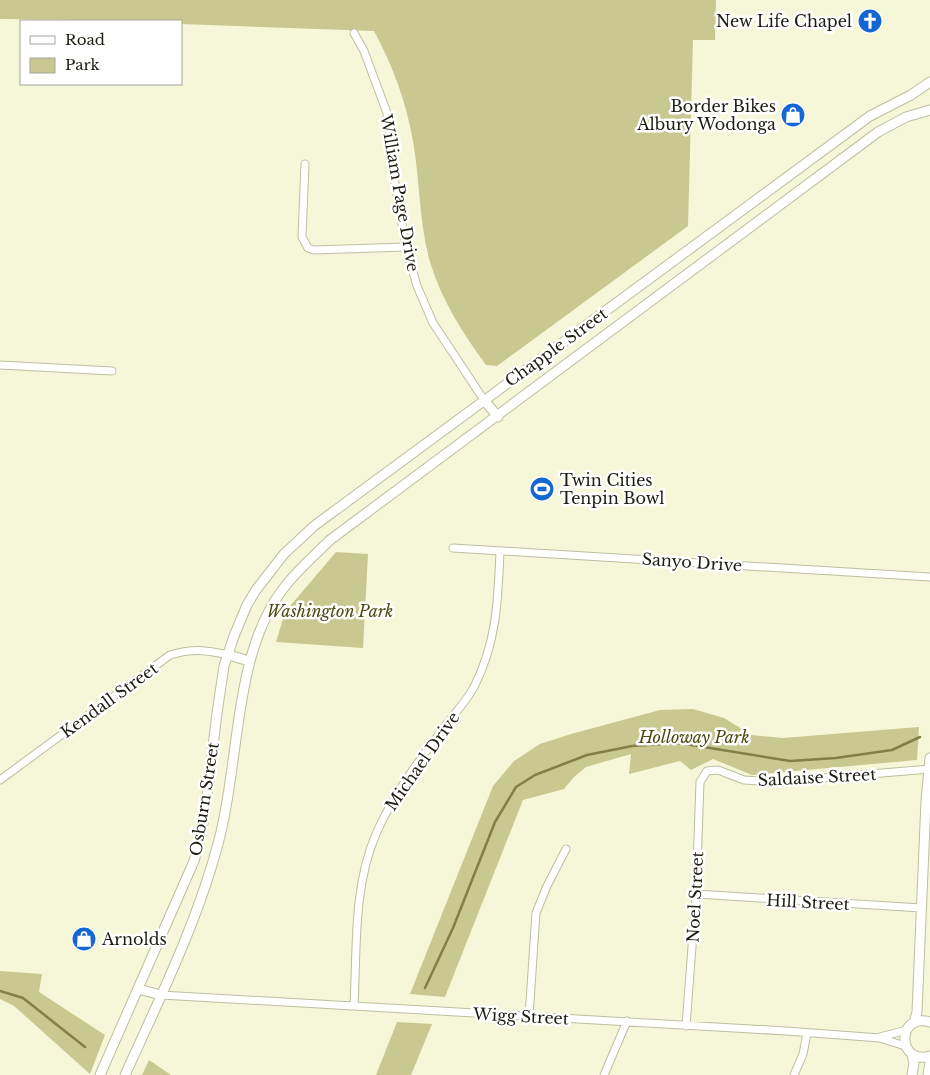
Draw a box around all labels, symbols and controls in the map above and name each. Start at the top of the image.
church icon: New Life Chapel [857,8,883,34]
place label: New Life Chapel [716,11,852,31]
legend [20,20,182,85]
text: Road [65,30,105,49]
text: Park [65,55,101,74]
place label: Border Bikes Albury Wodonga [636,96,776,134]
shop icon: Border Bikes Albury Wodonga [780,102,806,128]
street label: William Page Drive [376,112,424,273]
street label: Chapple Street [501,303,611,391]
place label: Twin Cities Tenpin Bowl [560,470,664,508]
sports icon: Twin Cities Tenpin Bowl [529,476,555,502]
street label: Sanyo Drive [641,549,743,575]
park label: Washington Park [267,601,393,621]
street label: Kendall Street [57,658,161,742]
street label: Michael Drive [381,708,463,814]
park label: Holloway Park [638,727,749,747]
street label: Osburn Street [185,741,223,857]
street label: Saldaise Street [757,764,877,790]
street label: Noel Street [683,851,707,943]
street label: Hill Street [766,890,850,914]
shop icon: Arnolds [71,926,97,952]
place label: Arnolds [101,929,167,949]
street label: Wigg Street [472,1003,569,1028]

